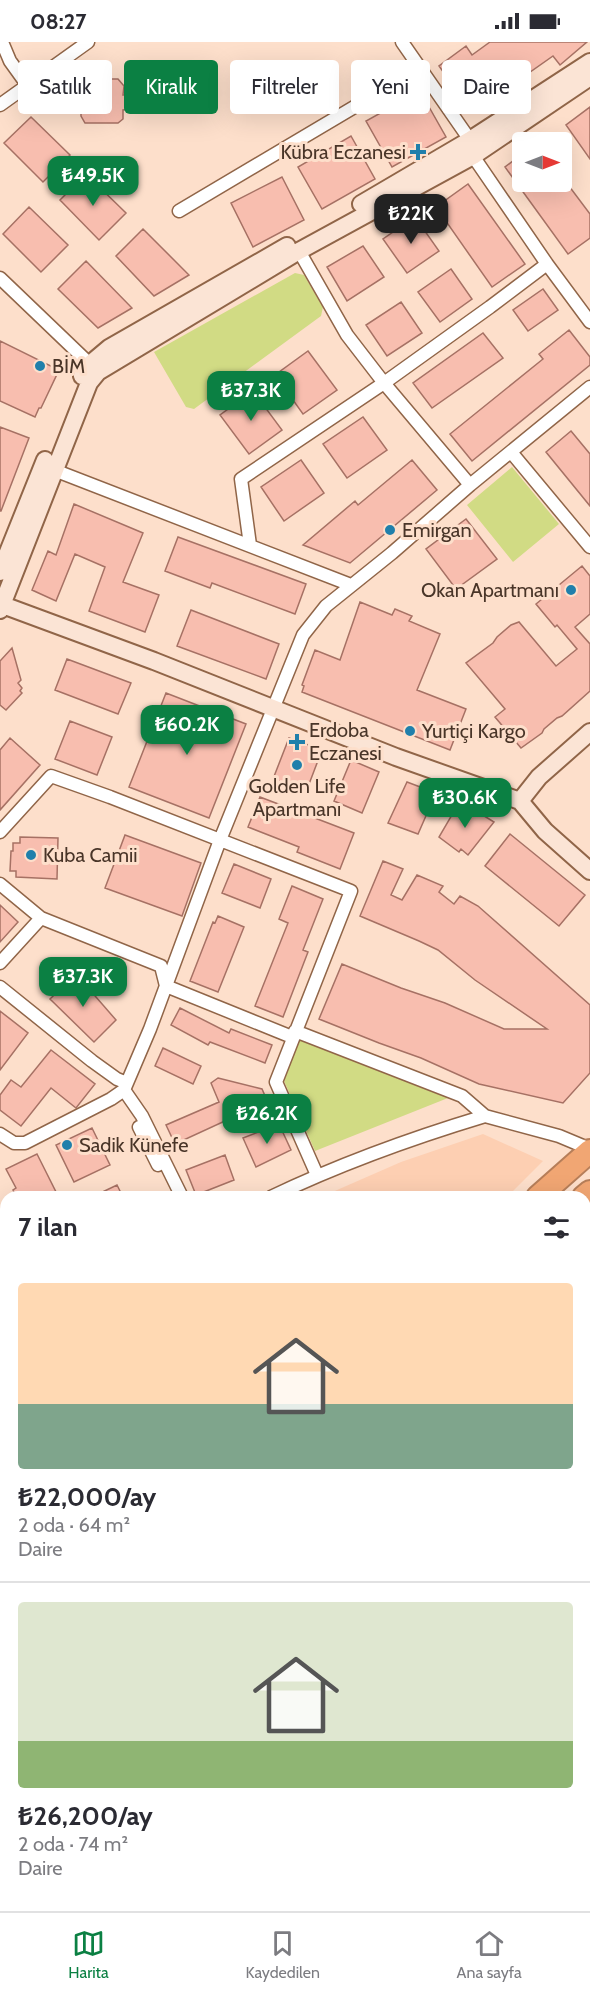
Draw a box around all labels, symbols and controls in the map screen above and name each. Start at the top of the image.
text: 08:27 [30,8,87,35]
chip: Satılık [18,60,112,114]
chip: Kiralık [124,60,218,114]
chip: Filtreler [230,60,339,114]
chip: Yeni [351,60,430,114]
chip: Daire [442,60,531,114]
north arrow [512,132,572,192]
map controls [512,132,572,192]
place label: Kübra Eczanesi [281,140,406,164]
marker: Kübra Eczanesi [411,145,425,159]
pin: ₺49.5K [44,156,142,207]
text: ₺49.5K [62,163,124,187]
pin: ₺22K [375,194,447,245]
text: ₺22K [388,201,434,225]
place label: BİM [52,354,85,378]
marker: BİM [33,359,47,373]
pin: ₺37.3K [202,371,300,422]
text: ₺37.3K [221,378,281,402]
place label: Emirgan [402,518,472,542]
marker: Emirgan [383,523,397,537]
place label: Okan Apartmanı [421,578,559,602]
marker: Okan Apartmanı [564,583,578,597]
pin: ₺60.2K [138,705,236,756]
text: ₺60.2K [155,712,219,736]
place label: Erdoba Eczanesi [309,718,382,765]
place label: Yurtiçi Kargo [421,719,526,743]
marker: Yurtiçi Kargo [403,724,417,738]
marker: Erdoba Eczanesi [290,735,304,749]
marker: Golden Life Apartmanı [290,758,304,772]
place label: Golden Life Apartmanı [249,774,345,821]
pin: ₺30.6K [416,778,514,829]
text: ₺30.6K [433,785,497,809]
place label: Kuba Camii [43,843,137,867]
marker: Kuba Camii [24,848,38,862]
pin: ₺37.3K [34,957,132,1008]
text: ₺37.3K [53,964,113,988]
pin: ₺26.2K [218,1094,316,1145]
text: ₺26.2K [236,1101,298,1125]
place label: Sadik Künefe [79,1133,188,1157]
marker: Sadik Künefe [60,1138,74,1152]
text: 7 ilan [18,1211,78,1243]
icon: filters [540,1211,573,1244]
icon: home [242,1322,350,1430]
text: ₺22,000/ay [18,1481,156,1513]
text: 2 oda · 64 m² [18,1513,130,1537]
text: Daire [18,1537,63,1561]
icon: home [242,1641,350,1749]
text: ₺26,200/ay [18,1800,153,1832]
text: 2 oda · 74 m² [18,1832,128,1856]
text: Daire [18,1856,63,1880]
tab: Harita [68,1927,109,1982]
tab: Kaydedilen [245,1927,320,1982]
tab: Ana sayfa [457,1927,522,1982]

